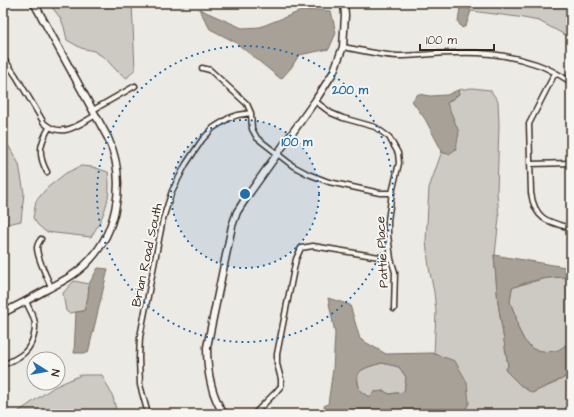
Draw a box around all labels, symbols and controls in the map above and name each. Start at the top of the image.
scale bar [420,26,494,52]
text: 100 m [426,32,457,49]
text: 200 m [331,82,369,99]
text: 100 m [282,134,313,151]
centre of rings [238,187,252,201]
street label: Brian Road South [127,201,167,309]
street label: Pattie Place [371,216,393,288]
north arrow [26,351,66,391]
text: N [47,368,63,378]

